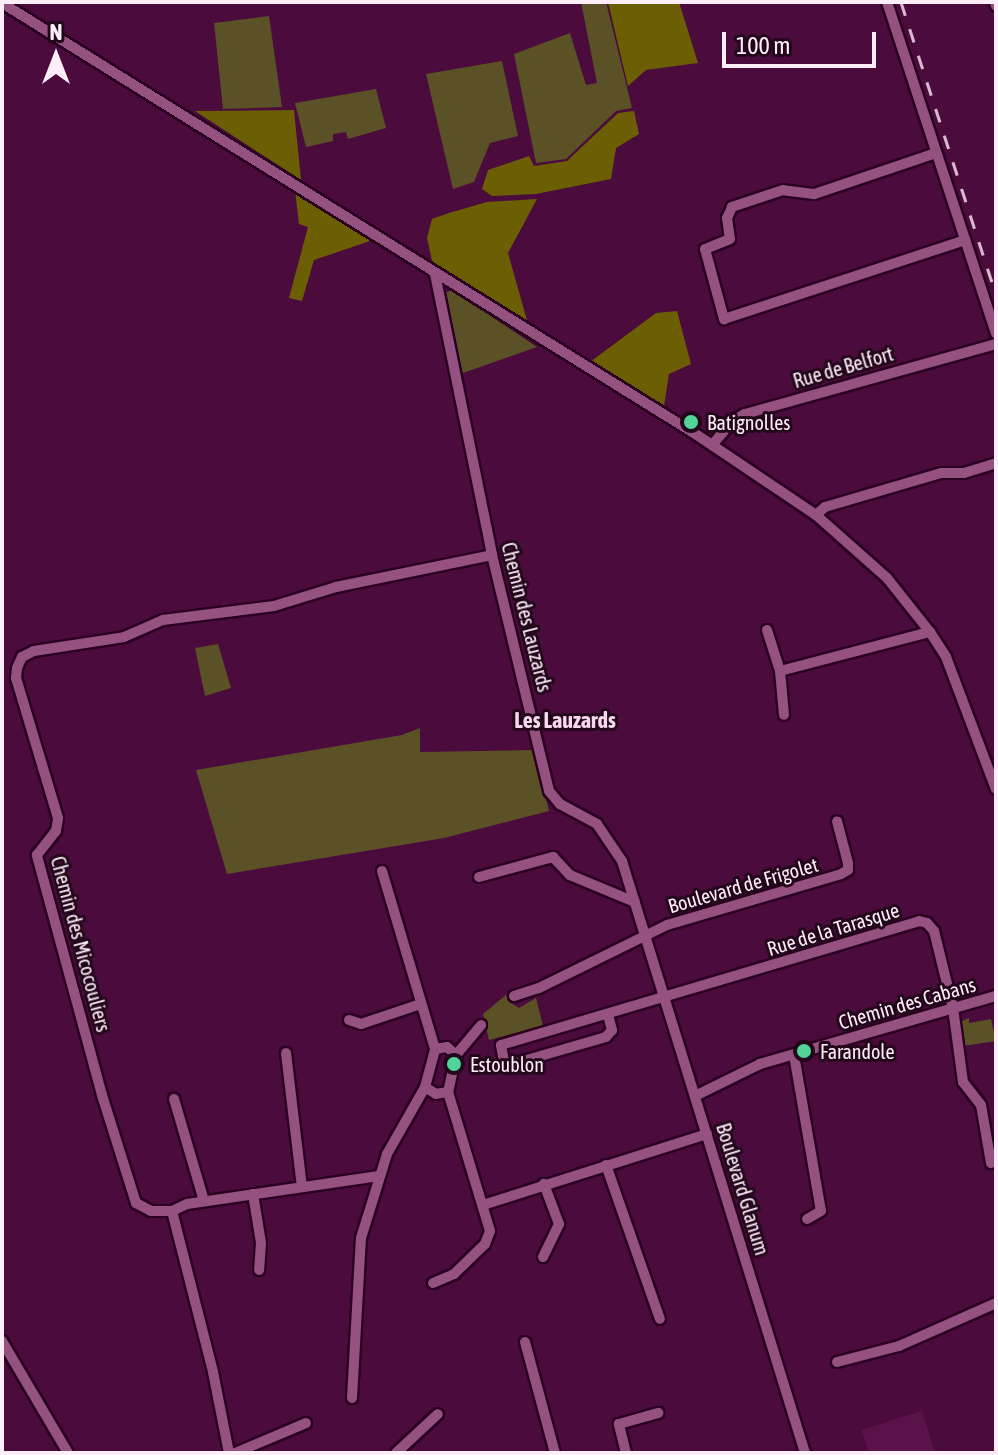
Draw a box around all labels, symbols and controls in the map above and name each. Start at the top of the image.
north arrow [16,16,96,96]
scale bar [726,16,880,66]
text: N [50,19,62,45]
text: 100 m [736,32,790,59]
street label: Rue de Belfort [790,341,896,393]
place label: Batignolles [707,410,790,434]
marker: Batignolles [682,413,700,431]
street label: Chemin des Lauzards [497,540,557,694]
district label: Les Lauzards [514,708,616,734]
street label: Boulevard de Frigolet [665,852,821,918]
street label: Chemin des Micocouliers [46,854,116,1034]
street label: Rue de la Tarasque [764,898,902,960]
street label: Chemin des Cabans [836,972,978,1034]
place label: Farandole [820,1039,895,1063]
marker: Farandole [795,1042,813,1060]
place label: Estoublon [470,1052,544,1076]
marker: Estoublon [445,1055,463,1073]
street label: Boulevard Glanum [712,1120,774,1258]

